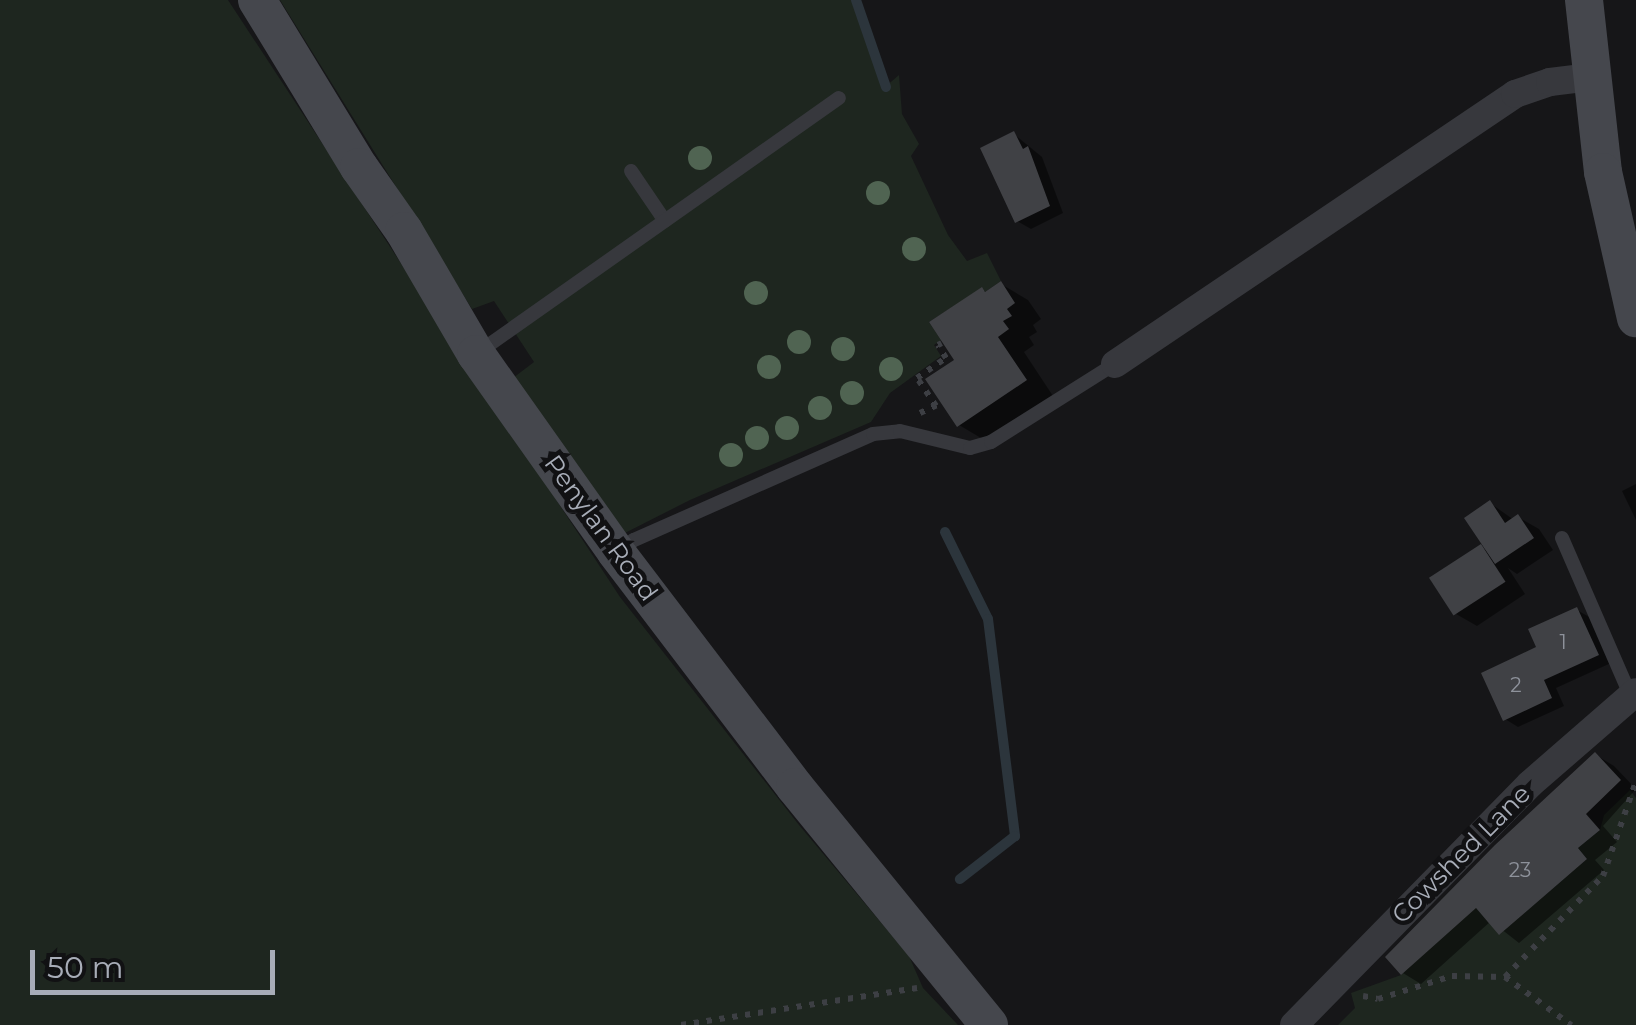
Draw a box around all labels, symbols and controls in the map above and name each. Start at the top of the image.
street label: Penylan Road [538,449,664,607]
house number: 1 [1559,630,1567,654]
house number: 2 [1510,673,1522,697]
street label: Cowshed Lane [1386,779,1536,929]
house number: 23 [1509,858,1531,882]
scale bar [35,930,280,992]
text: 50 m [47,949,124,986]

